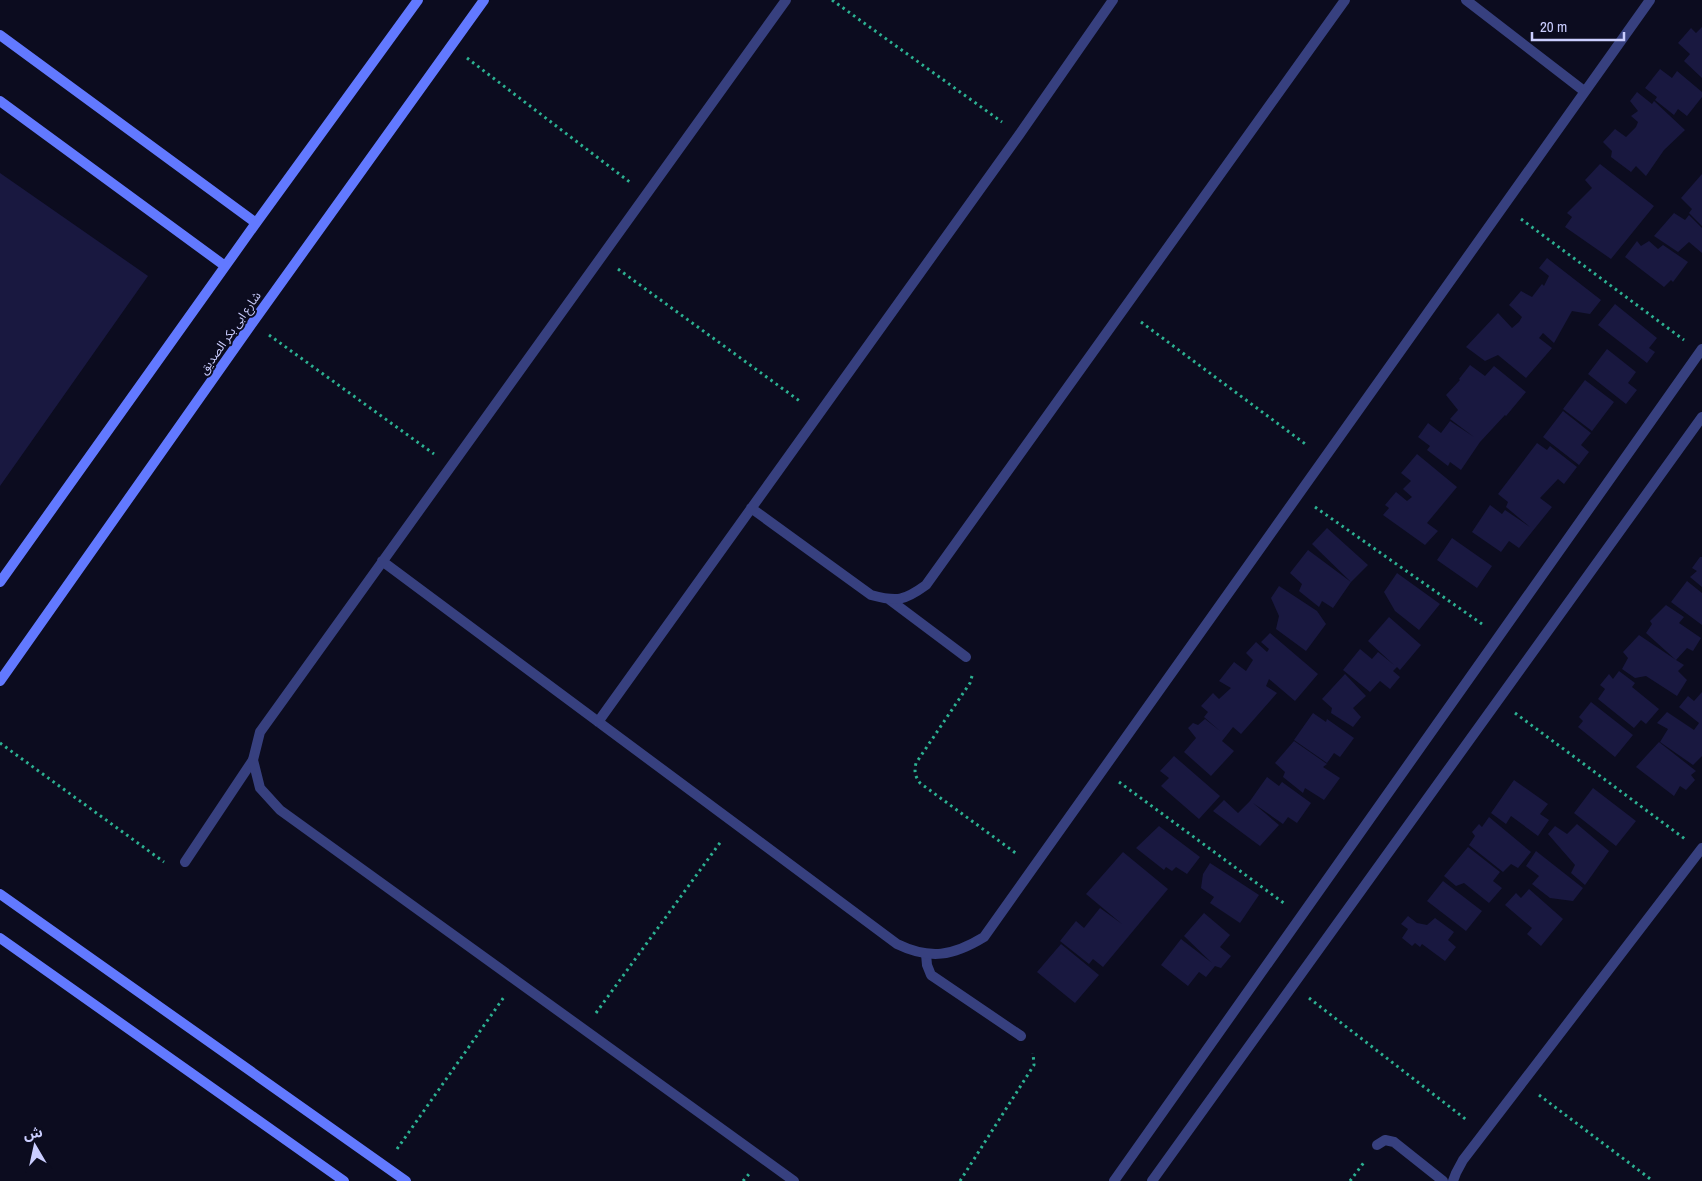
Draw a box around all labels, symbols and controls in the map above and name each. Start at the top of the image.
scale bar [1532,10,1624,42]
text: 20 m [1540,16,1567,37]
street label: شارع ابى بكر الصديق [195,288,265,378]
north arrow [10,1121,60,1171]
text: ش [22,1123,44,1144]

